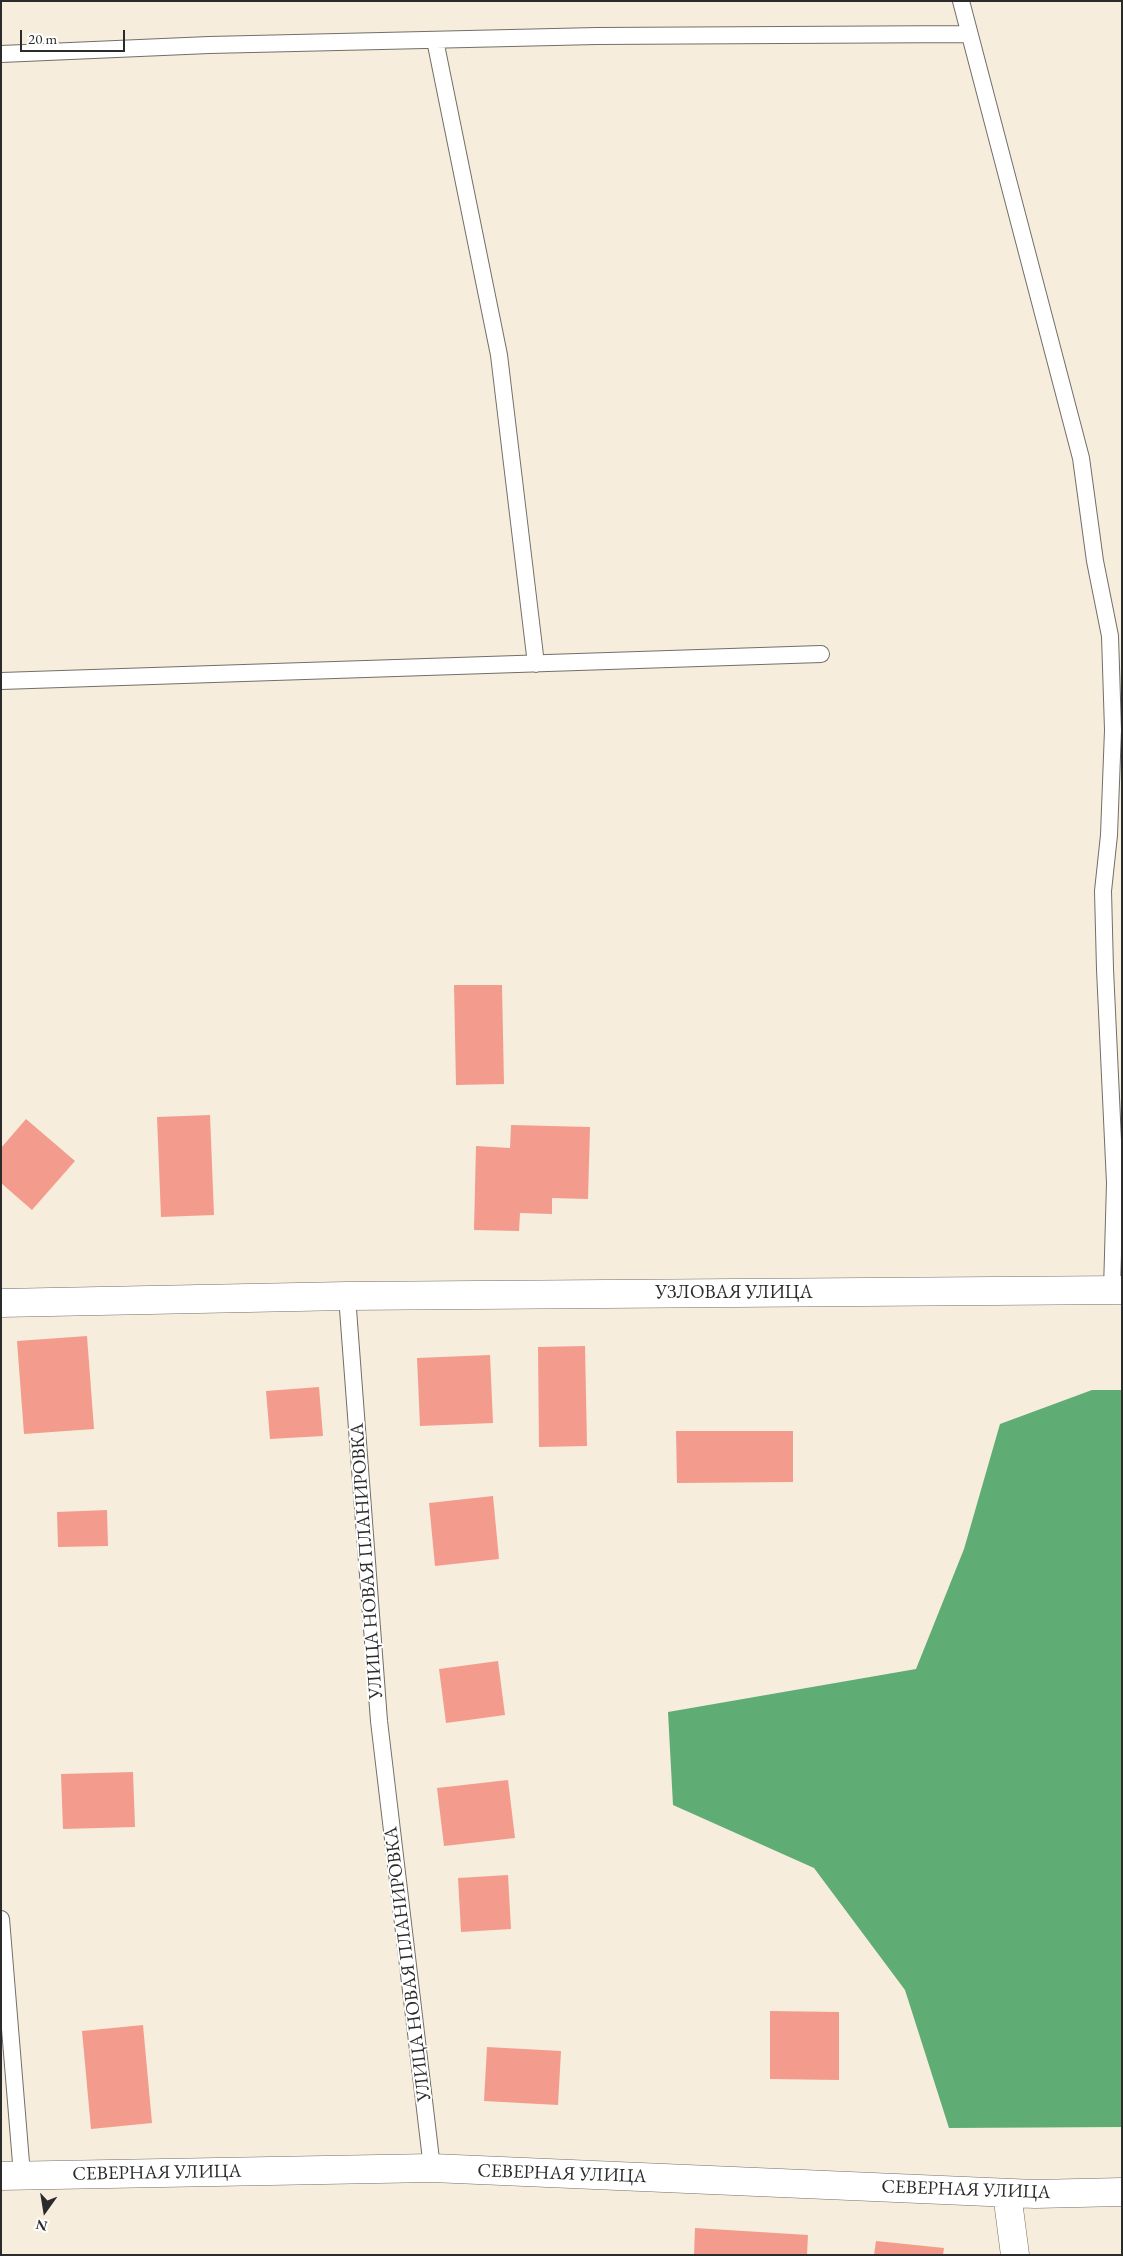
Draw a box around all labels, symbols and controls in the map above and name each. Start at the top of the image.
scale bar [22,20,128,52]
text: 20 m [28,29,57,48]
street label: УЗЛОВАЯ УЛИЦА [655,1282,813,1304]
street label: УЛИЦА НОВАЯ ПЛАНИРОВКА [346,1422,388,1700]
street label: УЛИЦА НОВАЯ ПЛАНИРОВКА [380,1825,436,2103]
street label: СЕВЕРНАЯ УЛИЦА [72,2160,242,2186]
street label: СЕВЕРНАЯ УЛИЦА [477,2160,647,2188]
street label: СЕВЕРНАЯ УЛИЦА [881,2176,1051,2204]
north arrow [20,2186,70,2236]
text: N [34,2216,49,2236]

